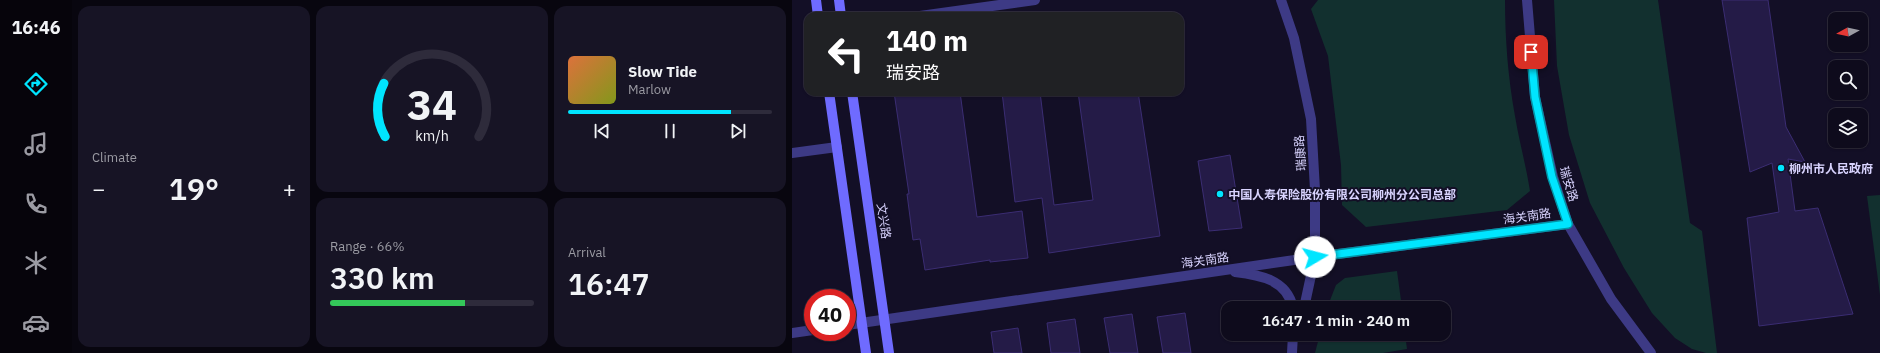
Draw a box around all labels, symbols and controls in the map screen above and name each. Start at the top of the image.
north arrow [1828,12,1868,52]
map controls [1828,12,1868,148]
text: 16:46 [11,16,61,39]
text: 140 m [886,22,968,59]
icon: left [820,28,872,80]
pin [1514,35,1548,69]
icon: arrive [1520,41,1542,63]
button: search [1828,60,1868,100]
text: 瑞安路 [886,61,940,84]
text: Slow Tide [628,62,697,81]
icon: directions [22,70,50,98]
text: 34 [407,77,457,131]
text: Marlow [628,81,671,98]
button: layers [1828,108,1868,148]
icon: previous [591,120,613,142]
icon: pause [659,120,681,142]
icon: next [727,120,749,142]
text: km/h [415,125,449,144]
icon: music [22,130,50,158]
street label: 瑞康路 [1291,135,1309,171]
text: Climate [92,149,137,166]
place label: 柳州市人民政府 [1789,161,1873,176]
marker: 柳州市人民政府 [1776,163,1786,173]
street label: 瑞安路 [1557,165,1581,203]
text: 19° [169,169,219,208]
text: − [92,174,105,203]
text: + [283,174,296,203]
place label: 中国人寿保险股份有限公司柳州分公司总部 [1228,187,1456,202]
marker: 中国人寿保险股份有限公司柳州分公司总部 [1215,189,1225,199]
icon: phone [22,190,50,218]
street label: 文兴路 [874,202,894,240]
street label: 海关南路 [1502,205,1552,227]
position arrow [1294,236,1336,278]
text: Range · 66% [330,238,404,255]
text: Arrival [568,244,606,261]
icon: climate [22,249,50,277]
street label: 海关南路 [1180,249,1230,271]
text: 330 km [330,258,435,297]
text: 16:47 [568,264,650,303]
speed limit sign: 40 [804,289,856,341]
icon: car [22,309,50,337]
text: 16:47 · 1 min · 240 m [1262,311,1410,330]

